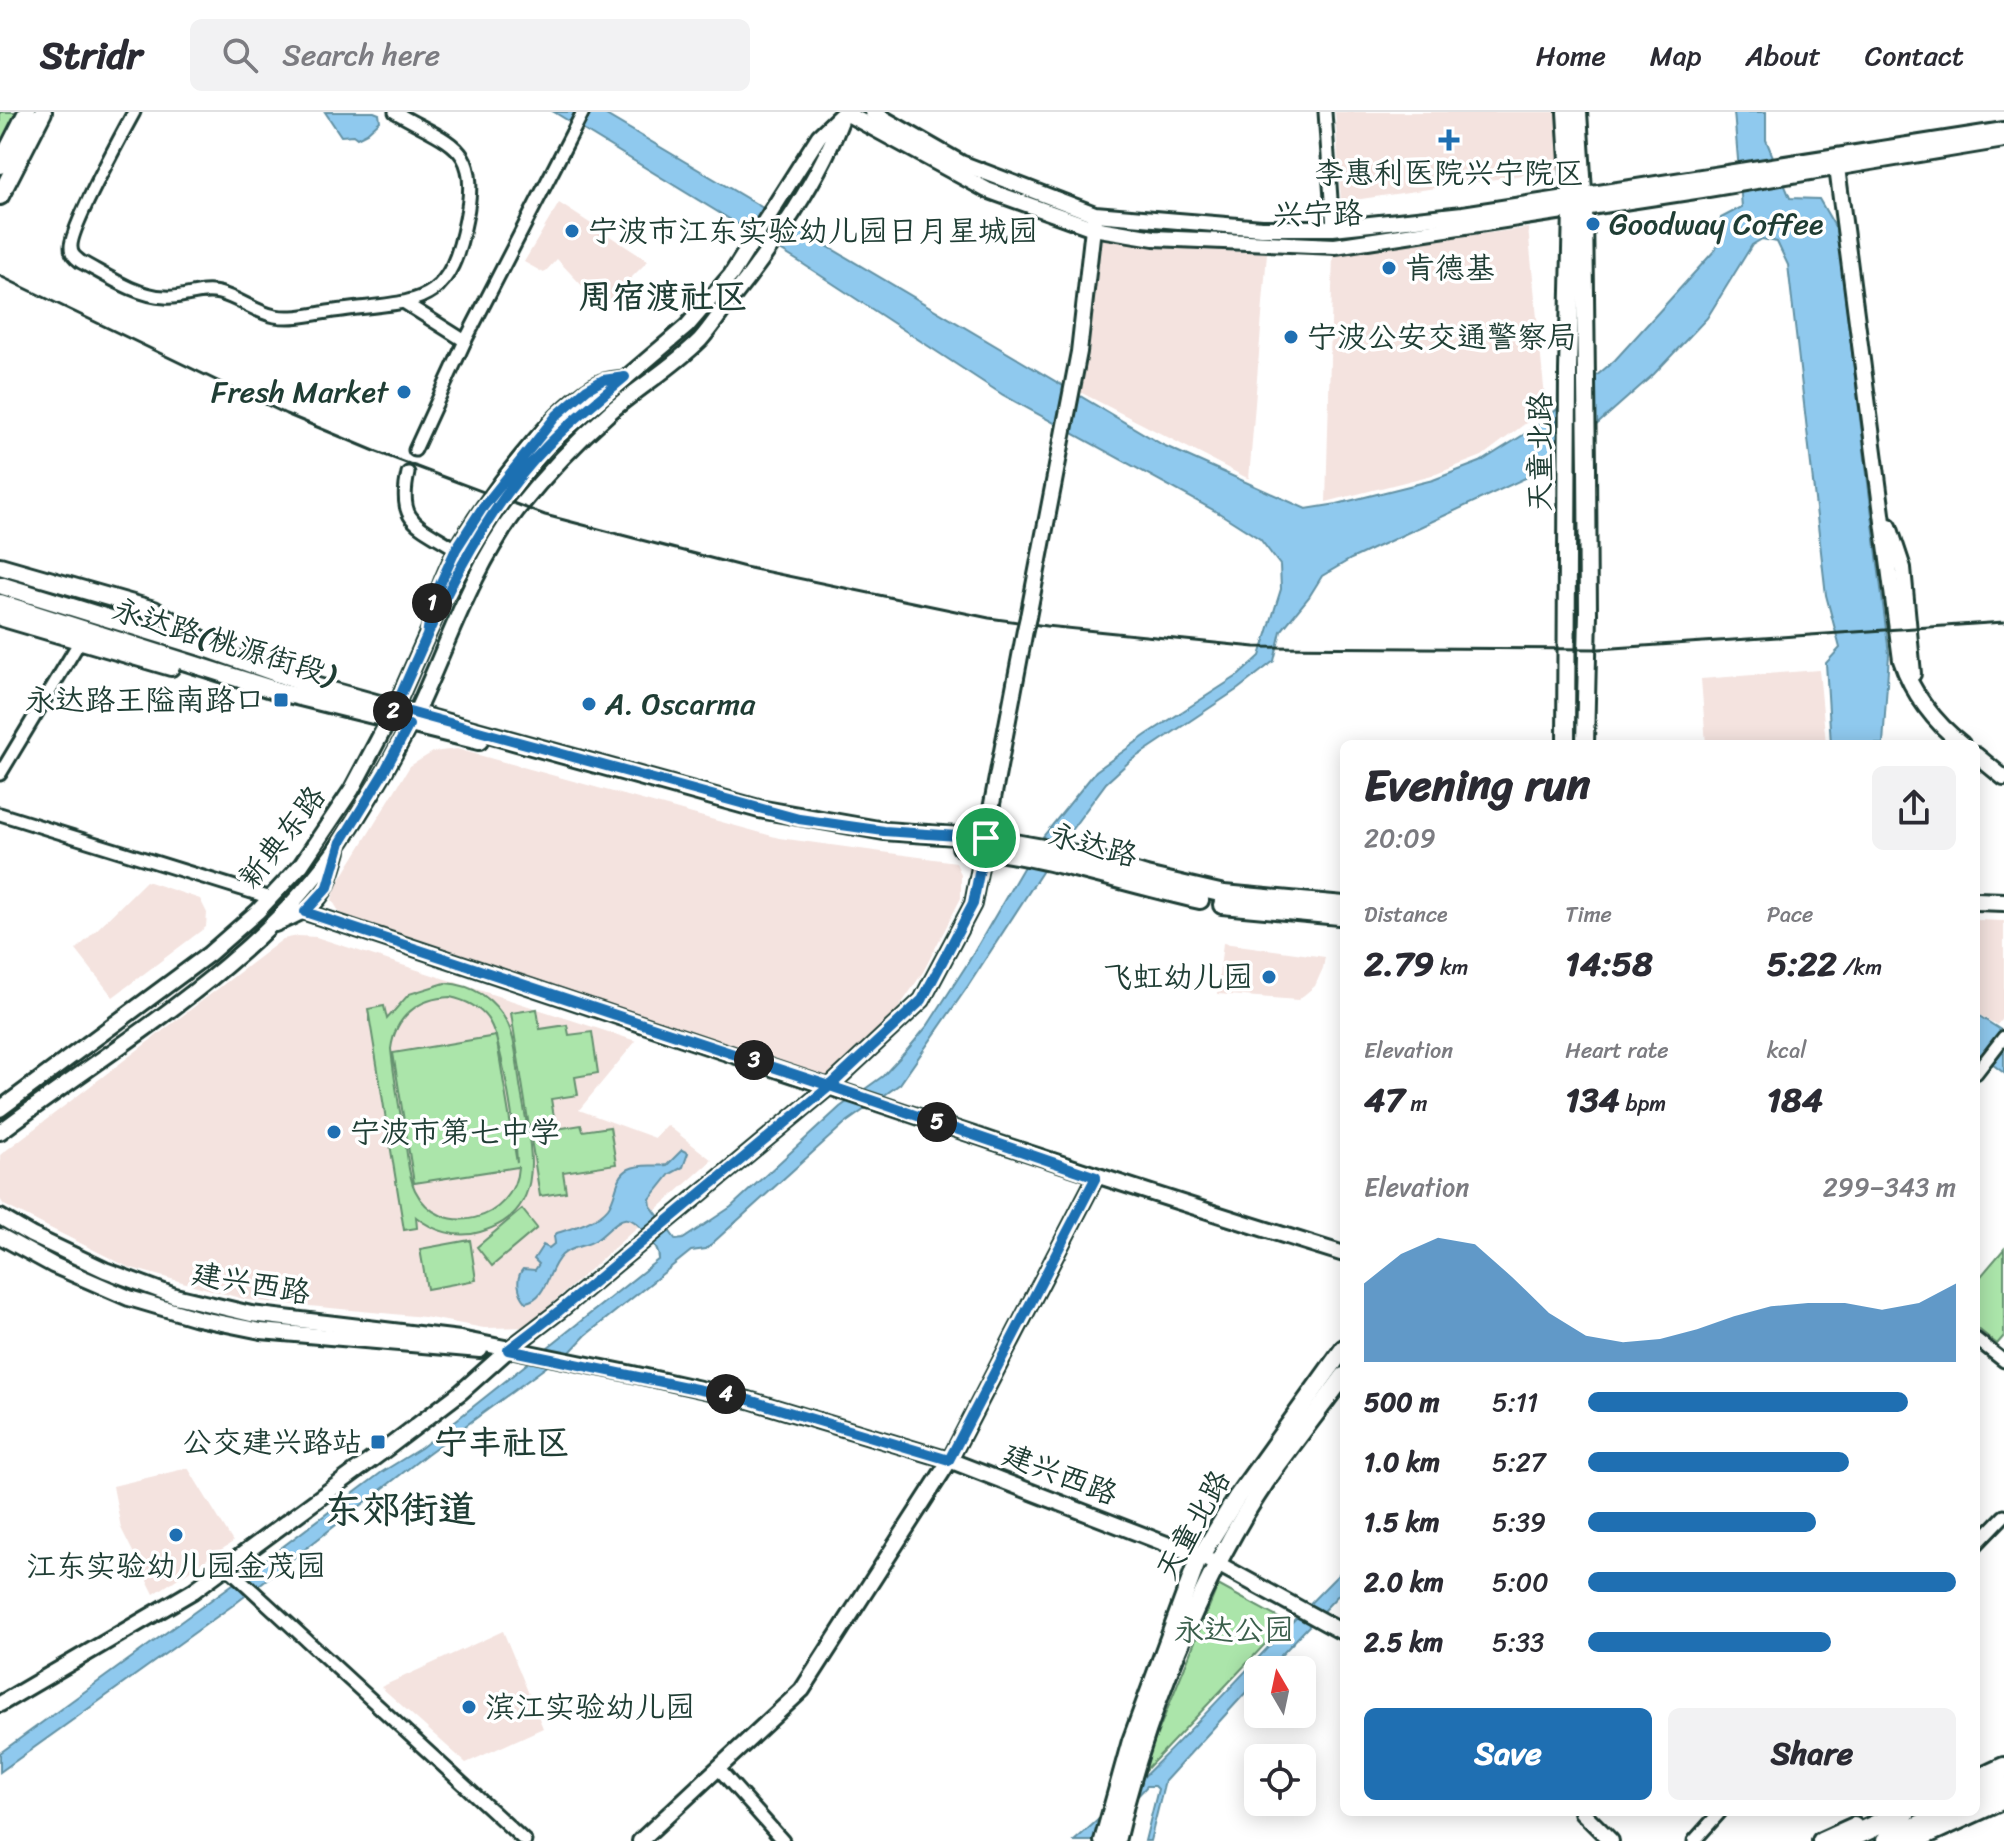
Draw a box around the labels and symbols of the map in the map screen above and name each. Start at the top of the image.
marker: 李惠利医院兴宁院区 [1438,129,1460,151]
place label: 李惠利医院兴宁院区 [1314,146,1584,200]
street label: 兴宁路 [1273,186,1363,242]
place label: Goodway Coffee [1609,197,1823,251]
place label: 宁波市江东实验幼儿园日月星城园 [588,204,1038,258]
marker: Goodway Coffee [1584,215,1602,233]
marker: 宁波市江东实验幼儿园日月星城园 [563,222,581,240]
place label: 肯德基 [1405,241,1495,295]
marker: 肯德基 [1380,259,1398,277]
district label: 周宿渡社区 [578,267,748,327]
place label: 宁波公安交通警察局 [1307,310,1577,364]
marker: 宁波公安交通警察局 [1282,328,1300,346]
place label: Fresh Market [211,365,390,419]
marker: Fresh Market [395,383,413,401]
street label: 天童北路 [1513,392,1567,512]
street label: 永达路(桃源街段) [106,582,344,702]
pin: 1 [412,583,452,623]
place label: 永达路王隘南路口 [25,673,265,727]
place label: A. Oscarma [604,677,756,731]
marker: 永达路王隘南路口 [272,691,290,709]
pin: 2 [373,691,413,731]
marker: A. Oscarma [580,695,598,713]
street label: 新典东路 [224,773,340,901]
pin [952,804,1020,872]
street label: 永达路 [1043,807,1143,883]
place label: 飞虹幼儿园 [1103,950,1253,1004]
marker: 飞虹幼儿园 [1260,968,1278,986]
pin: 3 [734,1040,774,1080]
pin: 5 [917,1102,957,1142]
place label: 宁波市第七中学 [350,1105,560,1159]
marker: 宁波市第七中学 [325,1123,343,1141]
street label: 建兴西路 [187,1246,315,1320]
pin: 4 [706,1374,746,1414]
district label: 宁丰社区 [434,1413,570,1473]
place label: 公交建兴路站 [182,1415,362,1469]
street label: 建兴西路 [994,1427,1126,1521]
marker: 公交建兴路站 [369,1433,387,1451]
street label: 天童北路 [1140,1459,1246,1591]
district label: 东郊街道 [324,1476,476,1543]
marker: 江东实验幼儿园金茂园 [167,1526,185,1544]
place label: 江东实验幼儿园金茂园 [26,1539,326,1593]
park label: 永达公园 [1174,1603,1294,1657]
north arrow [1244,1656,1316,1728]
place label: 滨江实验幼儿园 [485,1680,695,1734]
marker: 滨江实验幼儿园 [460,1698,478,1716]

